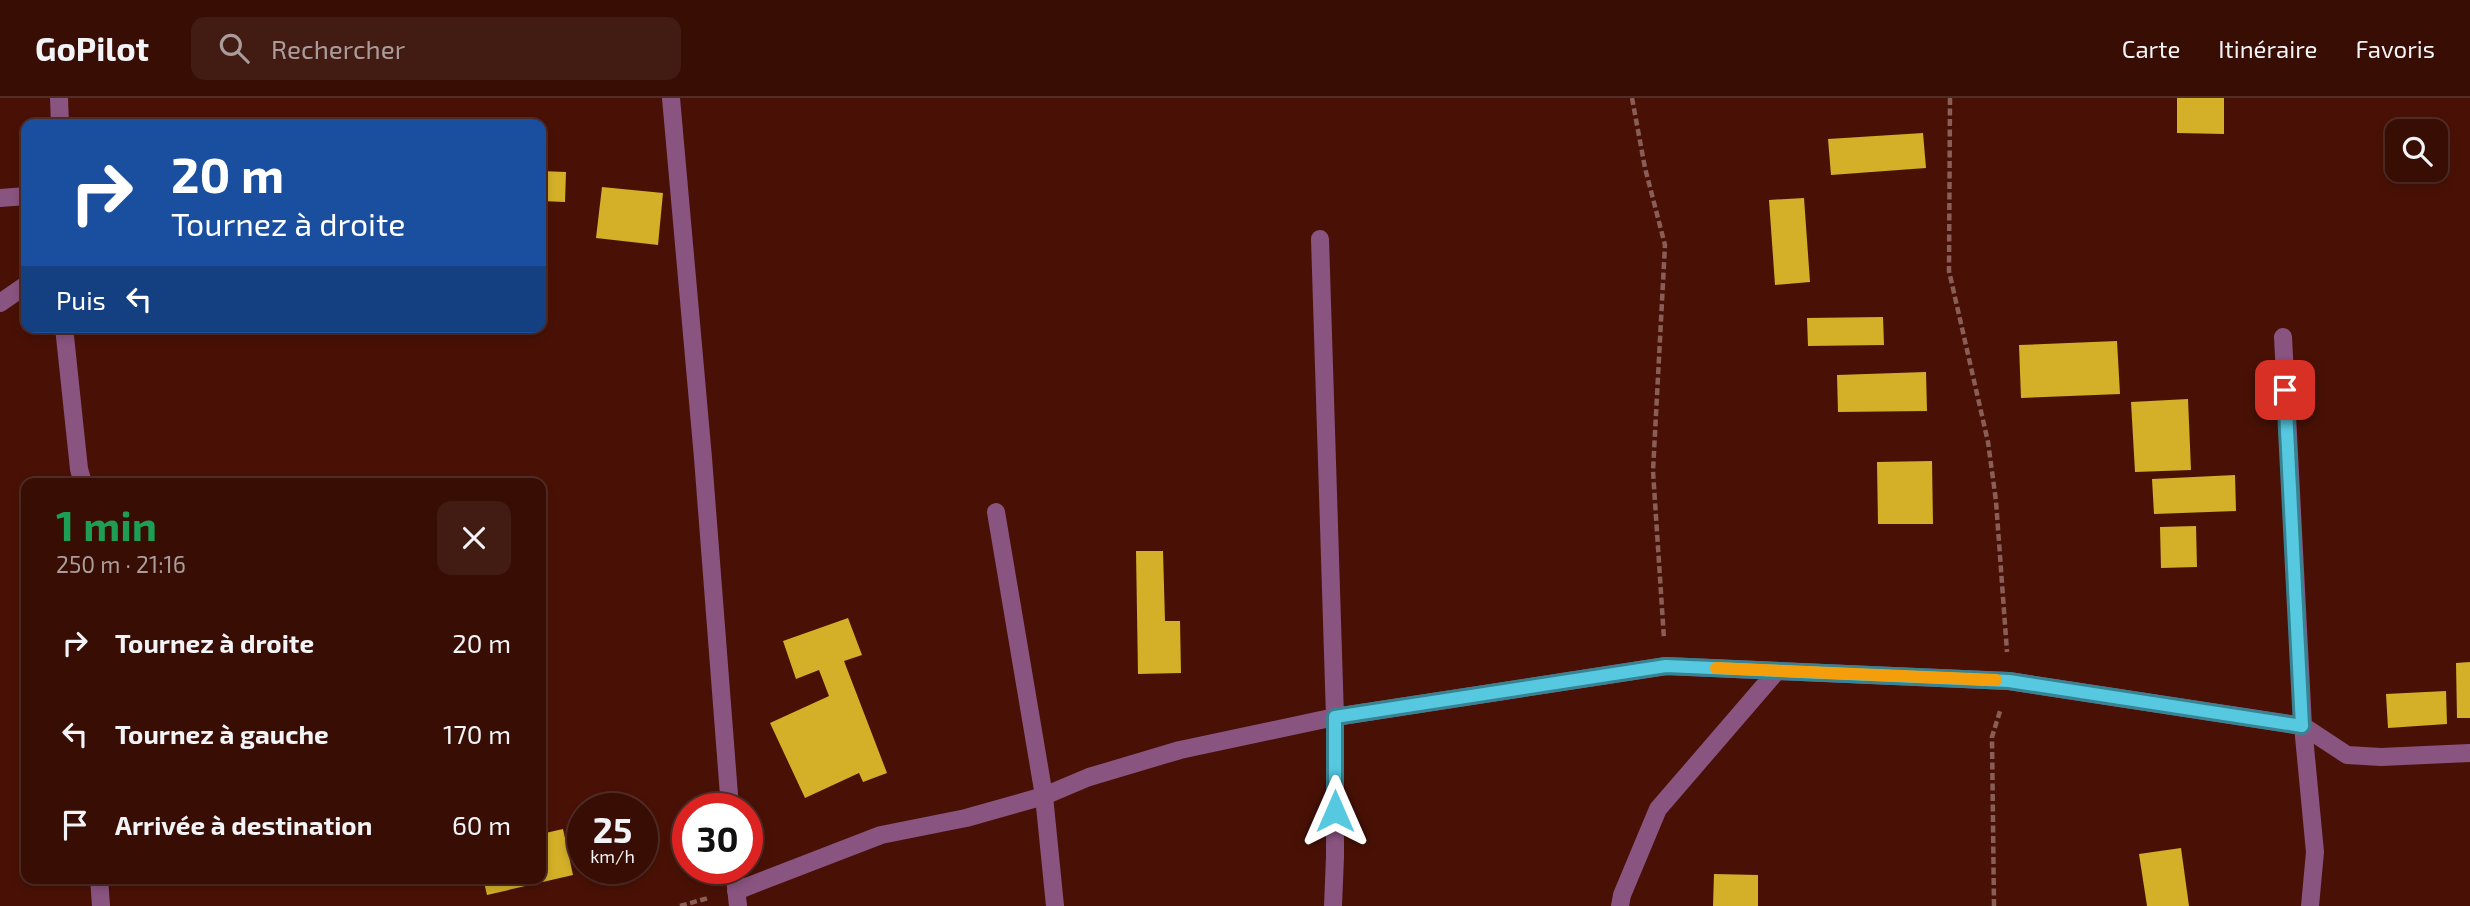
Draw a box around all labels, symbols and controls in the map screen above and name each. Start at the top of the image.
search box [191,17,681,80]
text: GoPilot [35,28,149,68]
icon: search [215,29,253,67]
text: Rechercher [271,33,405,64]
text: Carte [2122,34,2180,63]
text: Itinéraire [2218,34,2317,63]
text: Favoris [2355,34,2435,63]
map controls [2385,119,2448,182]
button: search [2385,119,2448,182]
text: 20 m [171,144,284,203]
icon: right [56,147,147,238]
text: Tournez à droite [171,204,405,242]
icon: left [120,280,158,318]
text: Puis [56,284,106,315]
pin [2255,360,2315,420]
icon: arrive [2266,371,2304,409]
text: 1 min [56,499,157,549]
button: close [437,501,511,575]
text: 250 m · 21:16 [56,550,186,578]
icon: right [56,624,94,662]
text: Tournez à droite [115,627,314,658]
text: 20 m [452,627,511,658]
icon: left [56,715,94,753]
text: Tournez à gauche [115,718,329,749]
text: 170 m [443,718,511,749]
position arrow [1298,774,1372,848]
speed limit sign: 30 [672,793,763,884]
icon: arrive [56,806,94,844]
text: 25 [593,808,632,850]
text: Arrivée à destination [115,809,372,840]
text: 60 m [452,809,511,840]
text: km/h [590,845,635,867]

